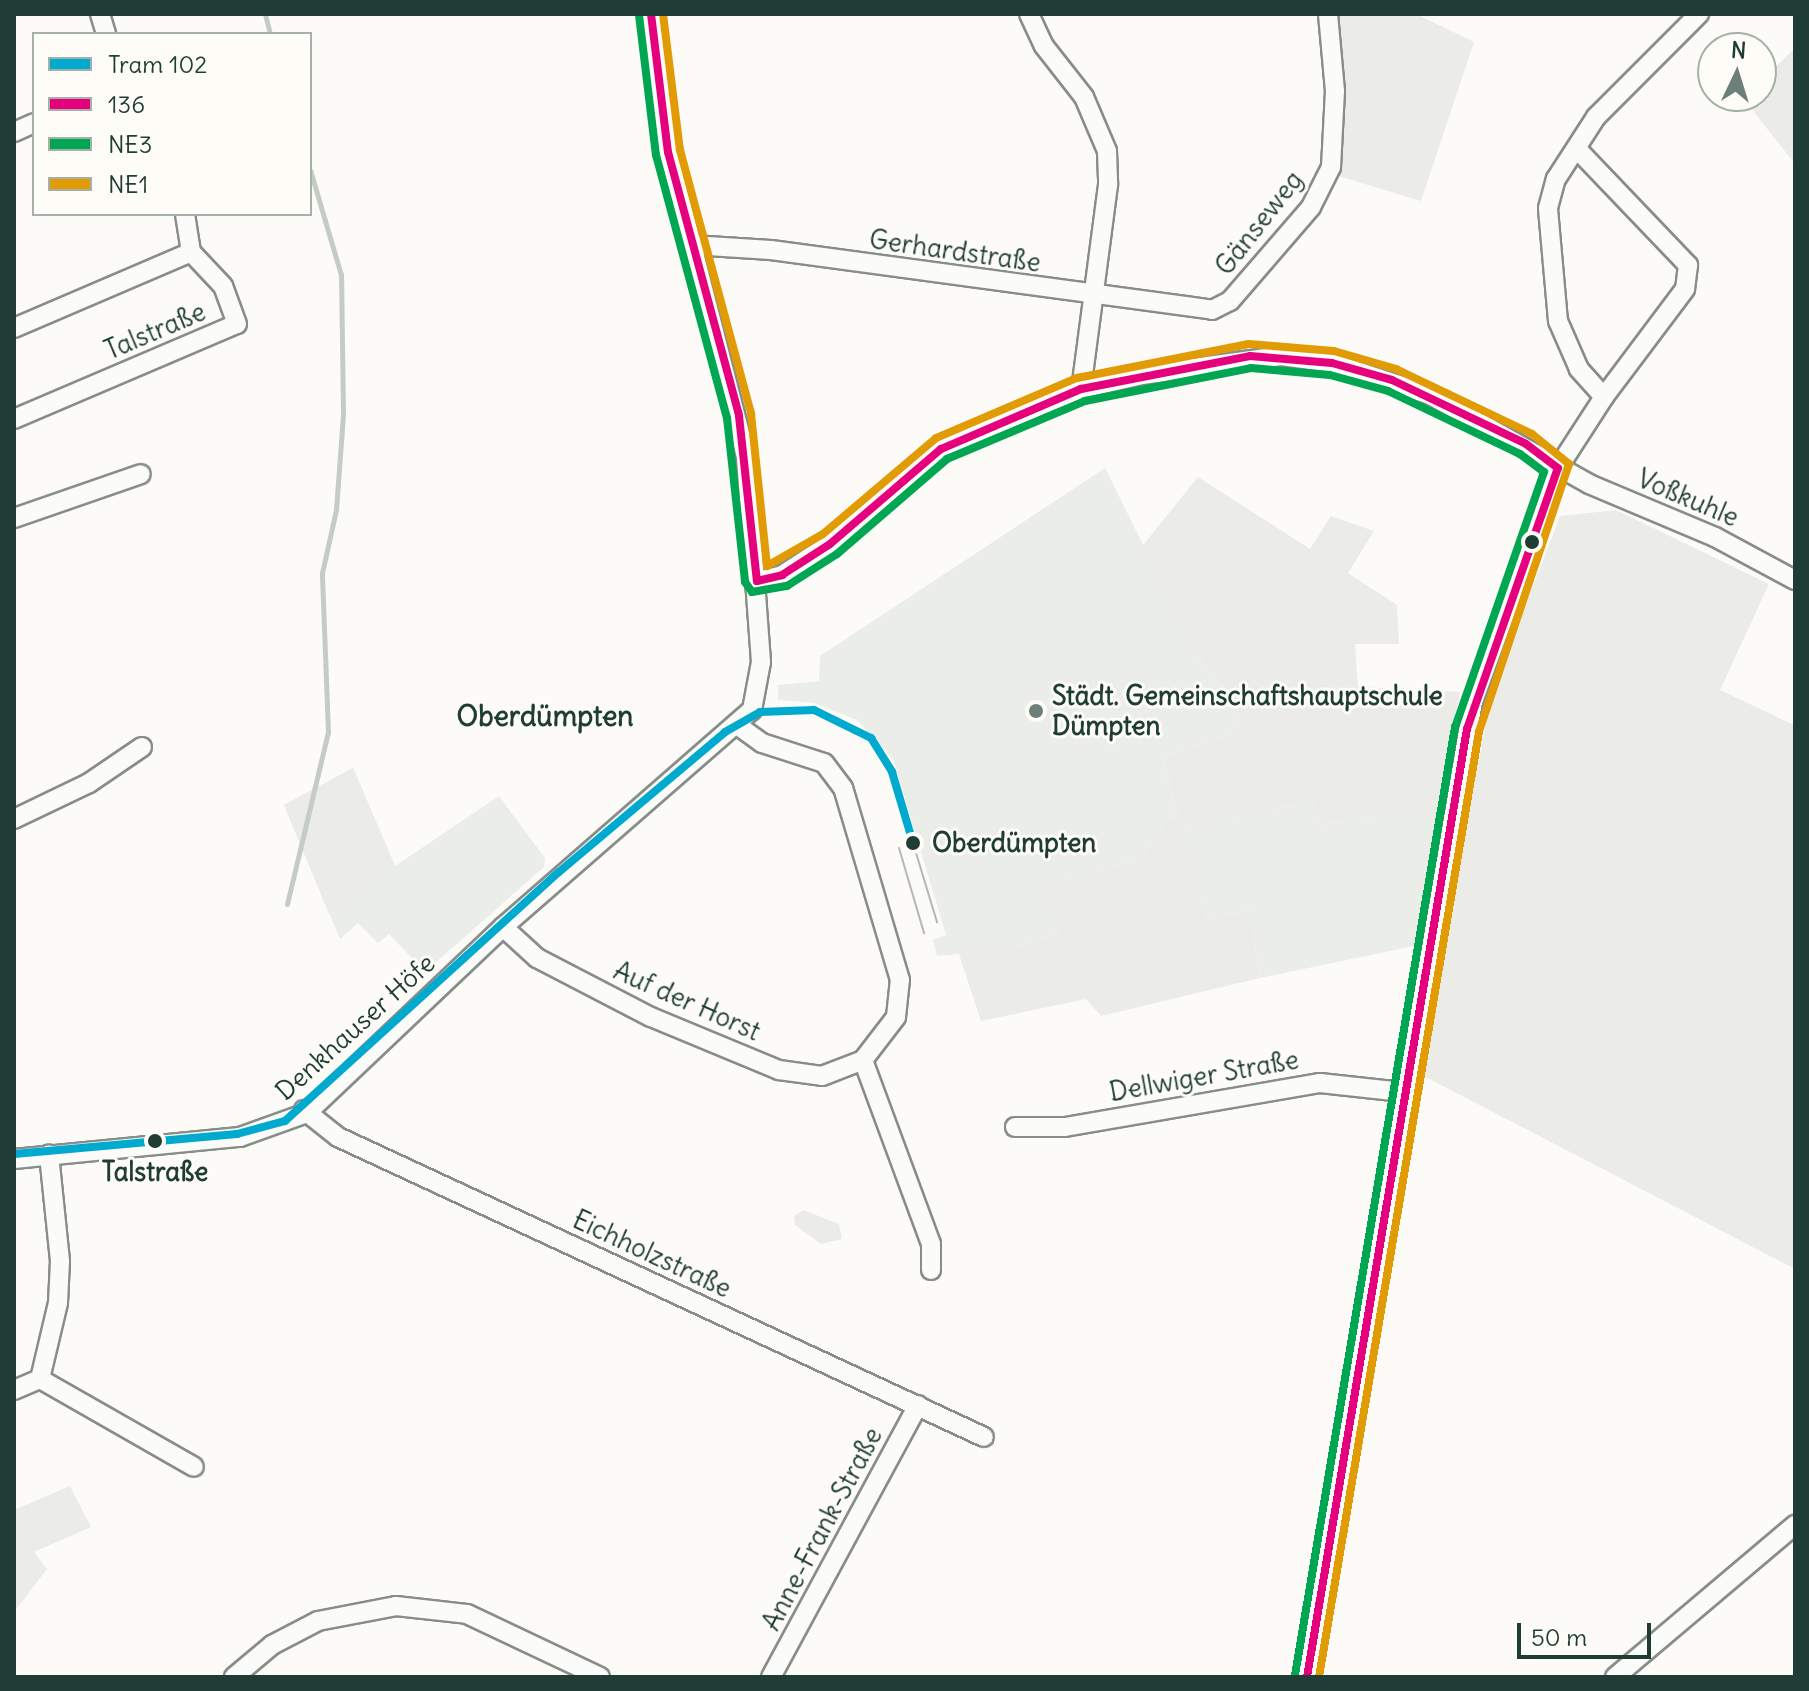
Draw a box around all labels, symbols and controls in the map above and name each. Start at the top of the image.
legend [32,32,312,216]
north arrow [1697,32,1777,112]
text: N [1730,36,1747,65]
text: Tram 102 [108,49,207,79]
text: 136 [108,89,145,119]
text: NE3 [108,129,152,159]
street label: Gänseweg [1209,165,1309,281]
text: NE1 [108,169,148,199]
street label: Gerhardstraße [867,224,1043,278]
street label: Talstraße [100,296,210,366]
street label: Voßkuhle [1633,463,1743,533]
unlabelled marker [1524,534,1540,550]
place label: Städt. Gemeinschaftshauptschule Dümpten [1052,680,1443,742]
district label: Oberdümpten [457,699,633,733]
marker: Städt. Gemeinschaftshauptschule Dümpten [1027,702,1045,720]
place label: Oberdümpten [932,827,1096,859]
marker: Oberdümpten [901,831,925,855]
street label: Denkhauser Höfe [269,947,441,1107]
street label: Auf der Horst [609,955,765,1047]
street label: Dellwiger Straße [1107,1044,1301,1108]
marker: Talstraße [143,1129,167,1153]
place label: Talstraße [102,1156,208,1188]
street label: Eichholzstraße [568,1204,736,1304]
street label: Anne-Frank-Straße [755,1422,889,1636]
scale bar [1521,1607,1655,1657]
text: 50 m [1531,1622,1587,1652]

